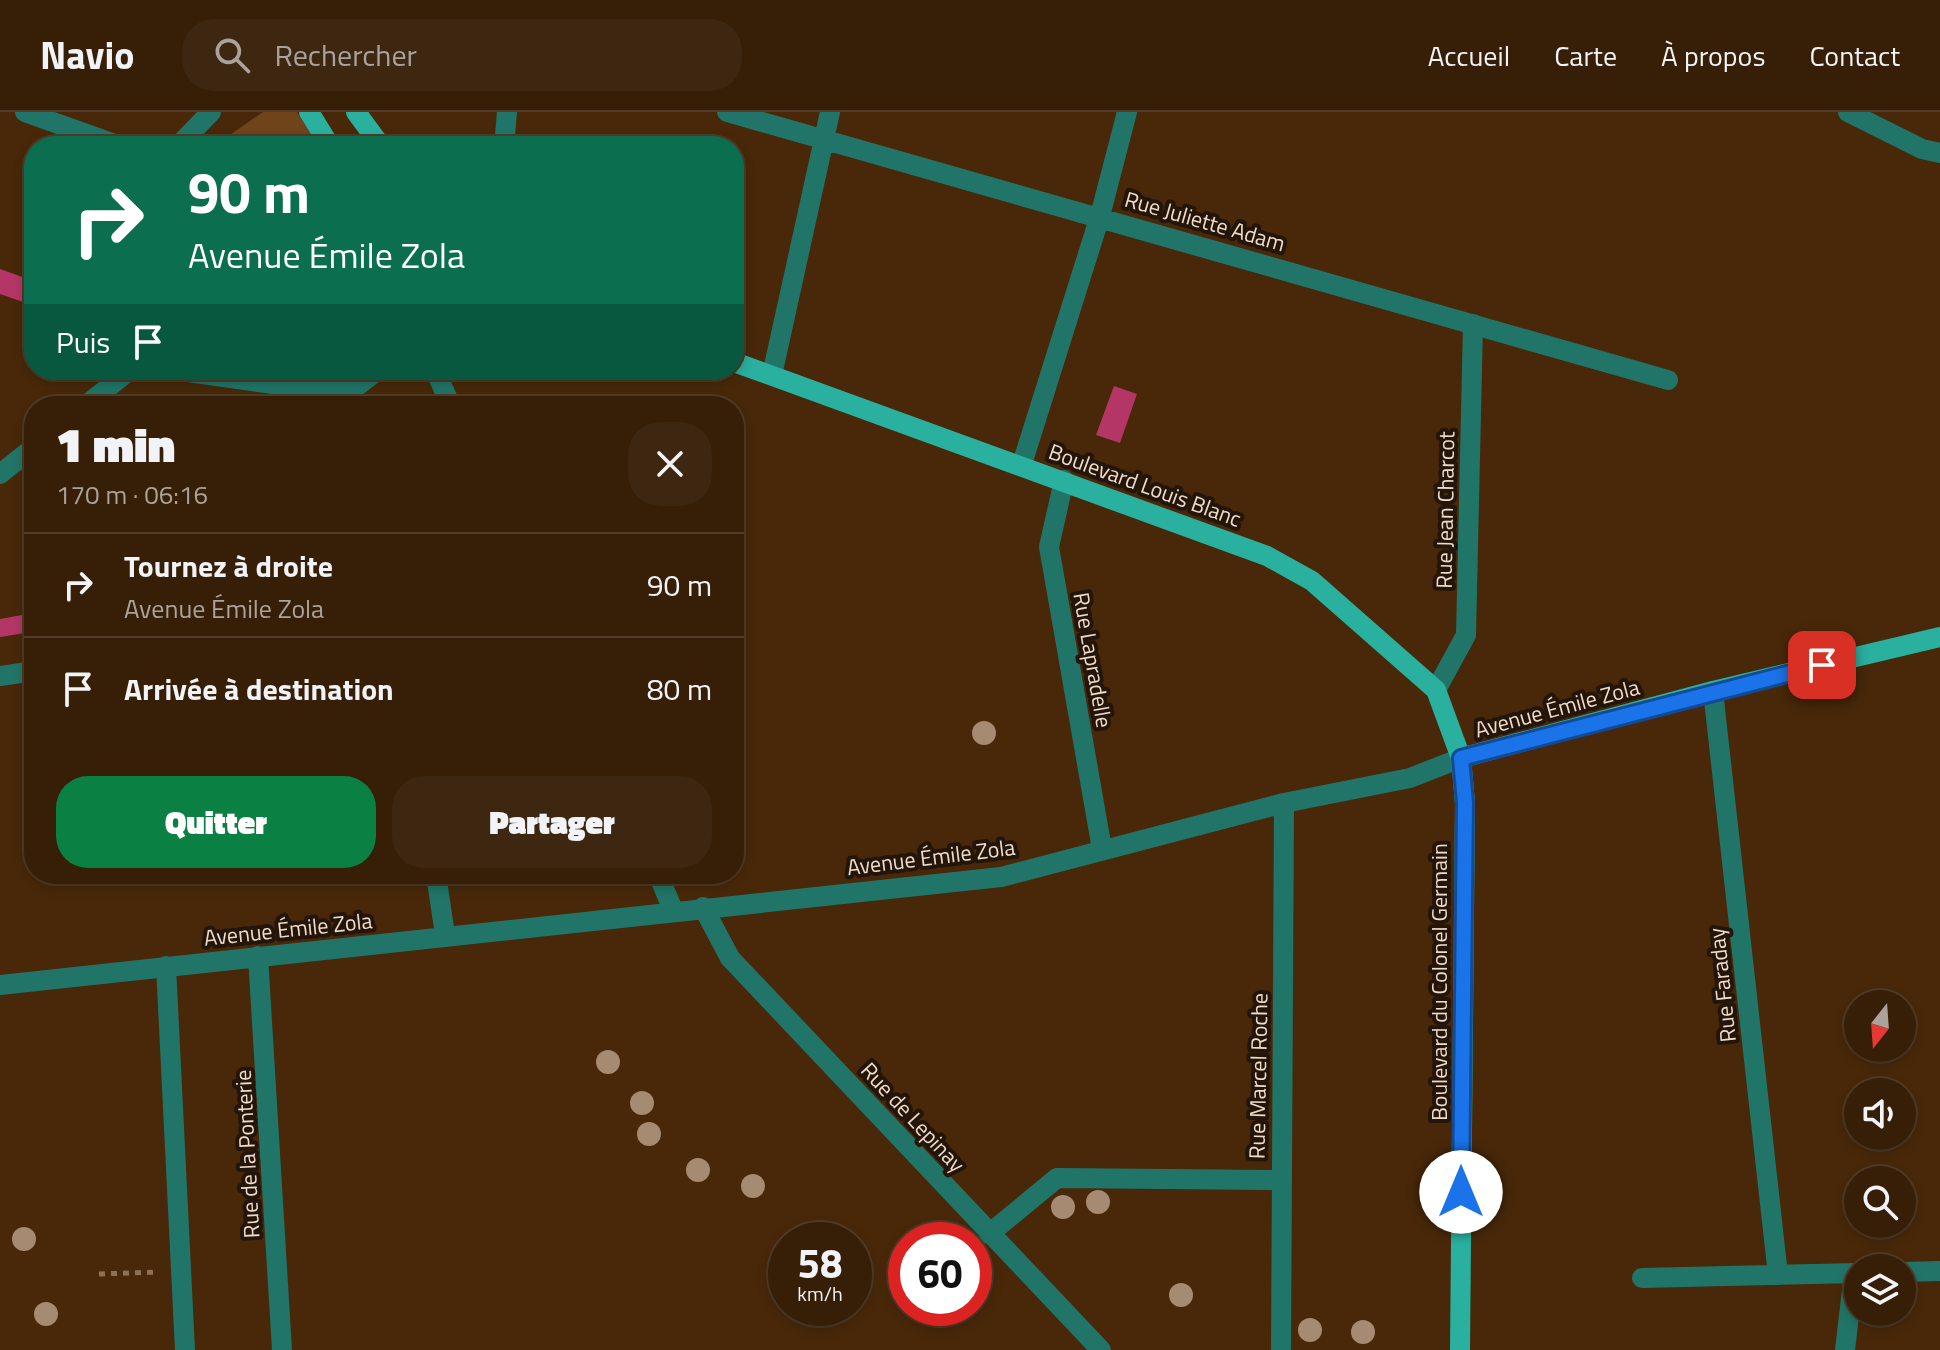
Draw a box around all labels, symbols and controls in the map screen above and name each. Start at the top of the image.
search box [182,19,742,91]
text: Navio [40,26,134,84]
text: Rechercher [274,32,417,78]
icon: search [210,33,254,77]
text: Accueil [1428,34,1510,77]
text: Carte [1554,34,1617,77]
text: À propos [1661,34,1765,77]
text: Contact [1809,34,1900,77]
text: 90 m [188,150,310,235]
icon: right [56,168,160,272]
street label: Rue Juliette Adam [1121,182,1289,260]
text: Avenue Émile Zola [188,227,465,282]
text: Puis [56,319,110,365]
icon: arrive [126,320,170,364]
text: 1 min [56,408,175,481]
button: close [628,422,712,506]
street label: Rue Jean Charcot [1427,431,1463,589]
street label: Boulevard Louis Blanc [1044,434,1246,536]
text: 170 m · 06:16 [56,475,208,514]
text: Tournez à droite [124,543,333,589]
text: 90 m [647,562,712,608]
icon: right [56,563,100,607]
text: Avenue Émile Zola [124,589,324,628]
street label: Rue Lapradelle [1064,590,1122,730]
pin [1788,631,1856,699]
icon: arrive [1800,643,1844,687]
text: Arrivée à destination [124,666,394,712]
text: 80 m [647,666,712,712]
icon: arrive [56,667,100,711]
street label: Avenue Émile Zola [1471,670,1643,746]
button: Quitter [56,776,376,868]
button: Partager [392,776,712,868]
street label: Avenue Émile Zola [845,830,1017,884]
street label: Boulevard du Colonel Germain [1422,843,1456,1121]
street label: Avenue Émile Zola [202,903,374,955]
street label: Rue Faraday [1699,926,1745,1044]
north arrow [1844,990,1916,1062]
map controls [1844,990,1916,1326]
street label: Rue Marcel Roche [1240,993,1276,1159]
street label: Rue de Lepinay [853,1054,973,1180]
street label: Rue de la Ponterie [226,1069,268,1239]
button: sound [1844,1078,1916,1150]
position arrow [1419,1150,1503,1234]
button: search [1844,1166,1916,1238]
speed limit sign: 60 [888,1222,992,1326]
text: 58 [798,1233,842,1294]
button: layers [1844,1254,1916,1326]
text: km/h [797,1278,843,1309]

